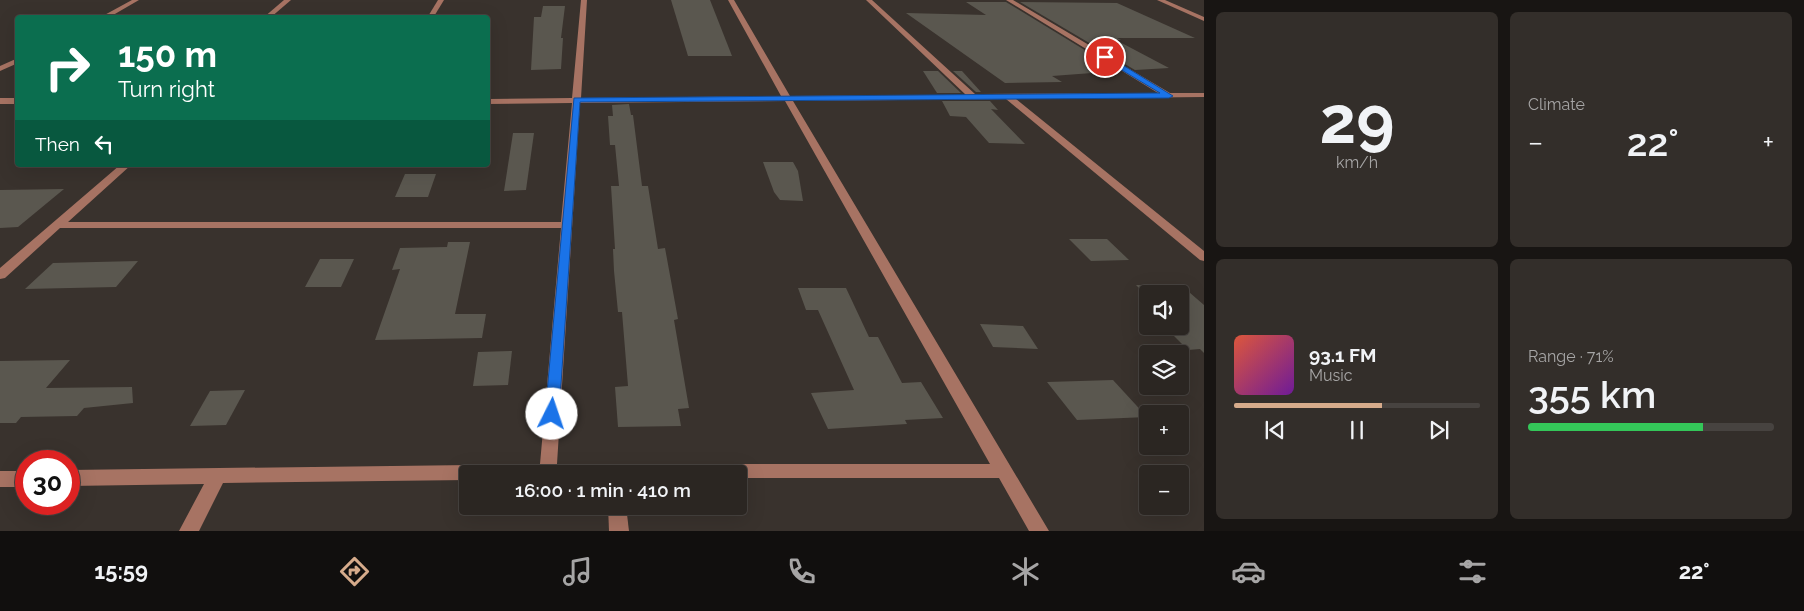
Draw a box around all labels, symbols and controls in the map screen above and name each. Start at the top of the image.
text: 150 m [118,34,217,75]
icon: right [35,35,100,100]
pin [1084,36,1126,78]
icon: arrive [1091,43,1119,71]
text: Turn right [118,76,215,102]
text: 29 [1320,82,1394,158]
text: Climate [1528,95,1585,114]
text: 22° [1627,120,1679,165]
text: − [1528,126,1543,159]
text: + [1762,126,1774,159]
icon: left [90,130,118,158]
text: Then [35,133,80,155]
text: km/h [1336,153,1378,172]
map controls [1139,285,1189,515]
button: sound [1139,285,1189,335]
text: 93.1 FM [1309,344,1376,366]
button: layers [1139,345,1189,395]
text: Range · 71% [1528,347,1614,366]
text: Music [1309,366,1353,385]
text: 355 km [1528,372,1656,417]
position arrow [525,387,577,439]
button: + [1139,405,1189,455]
icon: previous [1261,416,1289,444]
icon: pause [1343,416,1371,444]
icon: next [1425,416,1453,444]
speed limit sign: 30 [15,450,80,515]
button: − [1139,465,1189,515]
text: 16:00 · 1 min · 410 m [515,479,691,501]
icon: directions [337,554,372,589]
icon: music [560,554,595,589]
icon: phone [784,554,819,589]
icon: climate [1008,554,1043,589]
icon: car [1231,554,1266,589]
icon: filters [1455,554,1490,589]
text: 15:59 [94,558,148,584]
text: 22° [1679,558,1710,584]

